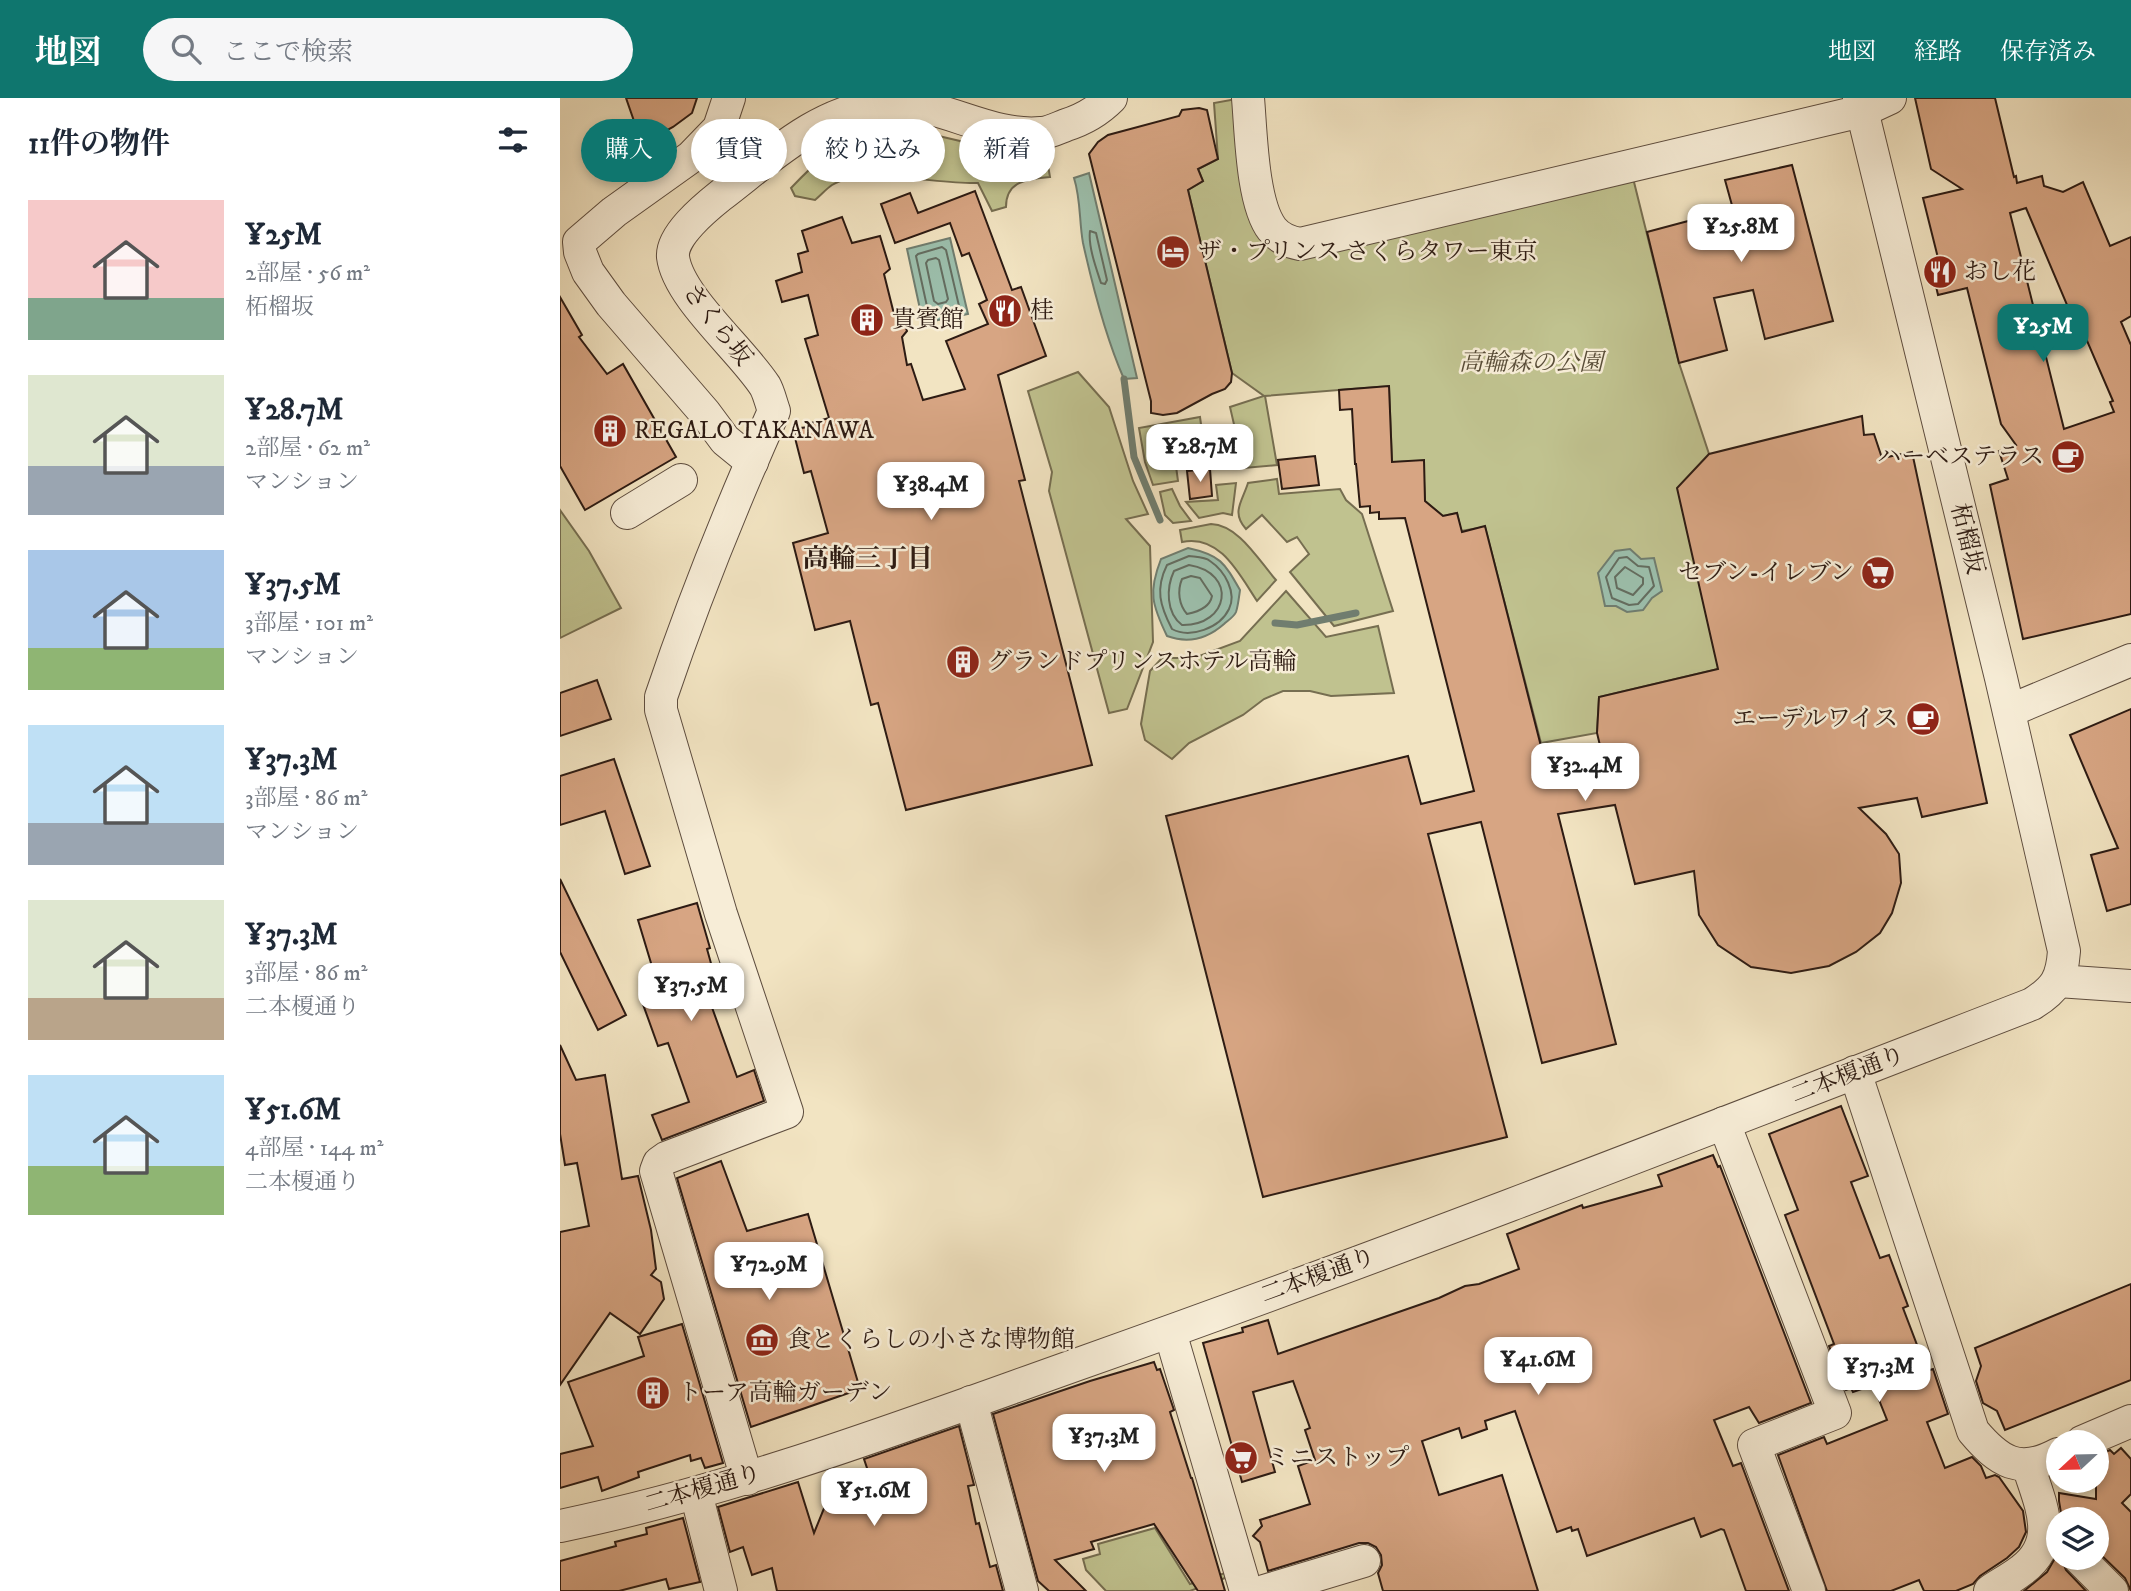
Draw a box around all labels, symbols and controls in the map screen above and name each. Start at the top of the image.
search box [143,18,633,81]
icon: search [167,30,205,68]
text: 地図 [35,33,101,74]
text: ここで検索 [223,36,353,69]
text: 地図 [1828,37,1876,67]
text: 経路 [1914,37,1962,67]
text: 保存済み [2000,37,2096,67]
chip: 購入 [581,119,677,182]
chip: 賃貸 [691,119,787,182]
chip: 絞り込み [801,119,945,182]
chip: 新着 [959,119,1055,182]
icon: filters [494,121,532,159]
text: 11件の物件 [28,126,170,163]
pin: ¥25.8M [1684,204,1798,264]
text: ¥25.8M [1703,212,1779,241]
text: ¥25M [245,217,322,254]
icon: home [84,228,168,312]
hotel icon: ザ・プリンス さくらタワー東京 [1154,233,1192,271]
place label: ザ・プリンス さくらタワー東京 [1198,237,1537,267]
restaurant icon: おし花 [1921,253,1959,291]
place label: おし花 [1964,257,2036,287]
text: 2部屋 · 56 m² [245,259,370,288]
street label: さくら坂 [676,278,758,372]
restaurant icon: 桂 [986,292,1024,330]
text: 柘榴坂 [245,293,314,322]
place label: 桂 [1030,296,1054,326]
building icon: 貴賓館 [848,301,886,339]
pin: ¥25M [2002,304,2084,364]
place label: 貴賓館 [892,305,964,335]
text: ¥25M [2013,312,2073,341]
park label: 高輪森の公園 [1459,348,1607,378]
text: ¥28.7M [245,392,343,429]
icon: home [84,403,168,487]
building icon: REGALO TAKANAWA [591,412,629,450]
place label: REGALO TAKANAWA [634,416,874,446]
pin: ¥28.7M [1143,424,1257,484]
text: ¥28.7M [1162,432,1238,461]
text: 2部屋 · 62 m² [245,434,370,463]
cafe icon: ハーベステラス [2049,438,2087,476]
place label: ハーベステラス [1877,442,2044,472]
pin: ¥38.4M [874,462,988,522]
text: マンション [245,468,359,497]
text: ¥38.4M [893,470,969,499]
street label: 柘榴坂 [1944,500,1990,578]
district label: 高輪三丁目 [803,543,933,576]
supermarket icon: セブン-イレブン [1859,554,1897,592]
place label: セブン-イレブン [1678,558,1854,588]
text: ¥37.5M [245,567,341,604]
icon: home [84,578,168,662]
text: 3部屋 · 101 m² [245,609,373,638]
text: マンション [245,643,359,672]
building icon: グランドプリンスホテル高輪 [944,643,982,681]
place label: グランドプリンスホテル高輪 [988,647,1296,677]
cafe icon: エーデルワイス [1904,700,1942,738]
place label: エーデルワイス [1732,704,1898,734]
text: ¥37.3M [245,742,338,779]
pin: ¥32.4M [1528,744,1642,803]
text: ¥32.4M [1547,751,1623,780]
icon: home [84,753,168,837]
text: 3部屋 · 86 m² [245,784,367,813]
text: マンション [245,818,359,847]
text: ¥37.3M [245,917,338,954]
icon: home [84,928,168,1012]
text: 3部屋 · 86 m² [245,959,367,988]
pin: ¥37.5M [634,964,748,1023]
text: ¥37.5M [654,971,728,1000]
text: 二本榎通り [245,993,360,1022]
street label: 二本榎通り [1787,1039,1909,1111]
text: ¥51.6M [245,1092,341,1129]
icon: home [84,1103,168,1187]
text: 4部屋 · 144 m² [245,1134,384,1163]
text: 二本榎通り [245,1168,360,1197]
street label: 二本榎通り [1256,1241,1380,1311]
pin: ¥72.9M [712,1242,826,1302]
text: ¥72.9M [730,1250,808,1279]
museum icon: 食とくらしの小さな博物館 [743,1321,781,1359]
place label: 食とくらしの小さな博物館 [787,1325,1075,1355]
pin: ¥41.6M [1481,1338,1595,1397]
pin: ¥37.3M [1822,1344,1936,1404]
text: ¥41.6M [1500,1345,1576,1374]
text: ¥37.3M [1843,1352,1915,1381]
building icon: トーア高輪ガーデン [634,1374,672,1412]
place label: トーア高輪ガーデン [678,1378,892,1408]
pin: ¥37.3M [1047,1414,1161,1474]
text: ¥37.3M [1068,1422,1140,1451]
north arrow [2046,1430,2109,1493]
map controls [2046,1430,2109,1570]
supermarket icon: ミニストップ [1222,1439,1260,1477]
place label: ミニストップ [1266,1443,1409,1473]
street label: 二本榎通り [641,1458,765,1520]
pin: ¥51.6M [817,1468,931,1528]
text: ¥51.6M [837,1476,911,1505]
button: layers [2046,1507,2109,1570]

